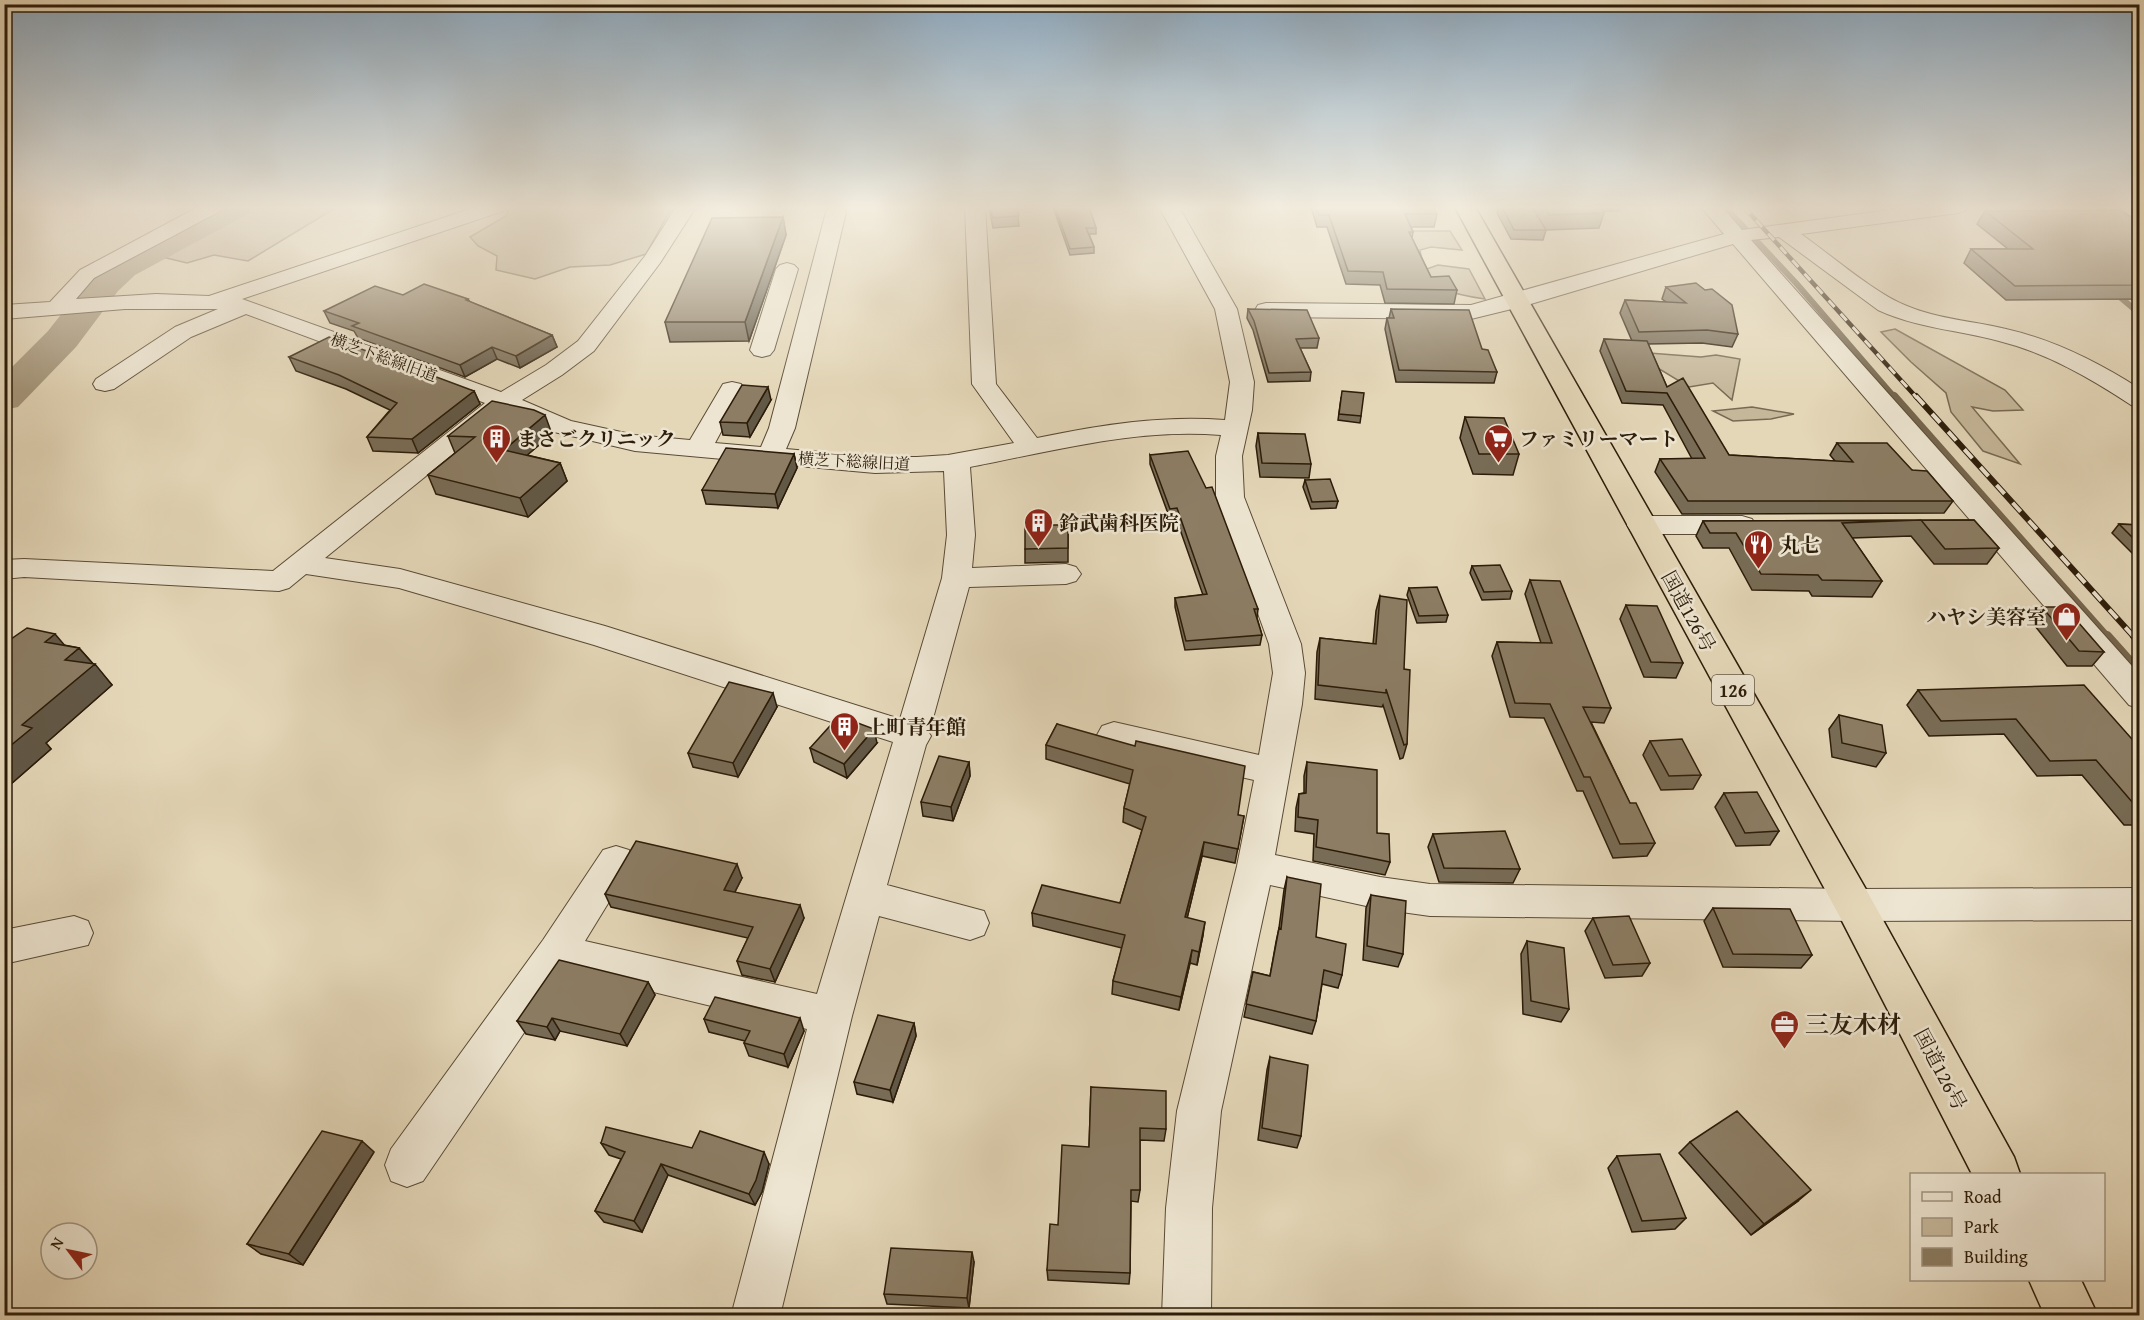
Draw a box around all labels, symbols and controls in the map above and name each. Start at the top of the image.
street label: 横芝下総線旧道 [327,327,441,387]
building icon: まさごクリニック [480,422,512,464]
supermarket icon: ファミリーマート [1482,422,1514,464]
place label: まさごクリニック [517,424,676,453]
place label: ファミリーマート [1519,424,1679,453]
street label: 横芝下総線旧道 [797,446,911,476]
building icon: 鈴武歯科医院 [1022,506,1054,548]
place label: 鈴武歯科医院 [1059,508,1179,537]
restaurant icon: 丸七 [1743,528,1775,570]
place label: 丸七 [1780,530,1820,559]
street label: 国道126号 [1655,565,1723,657]
shop icon: ハヤシ美容室 [2051,600,2083,642]
place label: ハヤシ美容室 [1926,602,2046,631]
road number: 126 [1712,675,1754,705]
building icon: 上町青年館 [829,710,861,752]
place label: 上町青年館 [866,712,966,741]
place label: 三友木材 [1805,1007,1901,1042]
office icon: 三友木材 [1768,1008,1800,1050]
street label: 国道126号 [1907,1023,1975,1115]
legend [1910,1173,2105,1281]
text: Road [1964,1183,2002,1210]
text: Park [1964,1213,2000,1240]
north arrow [39,1221,99,1281]
text: N [43,1232,69,1254]
text: Building [1964,1243,2028,1270]

